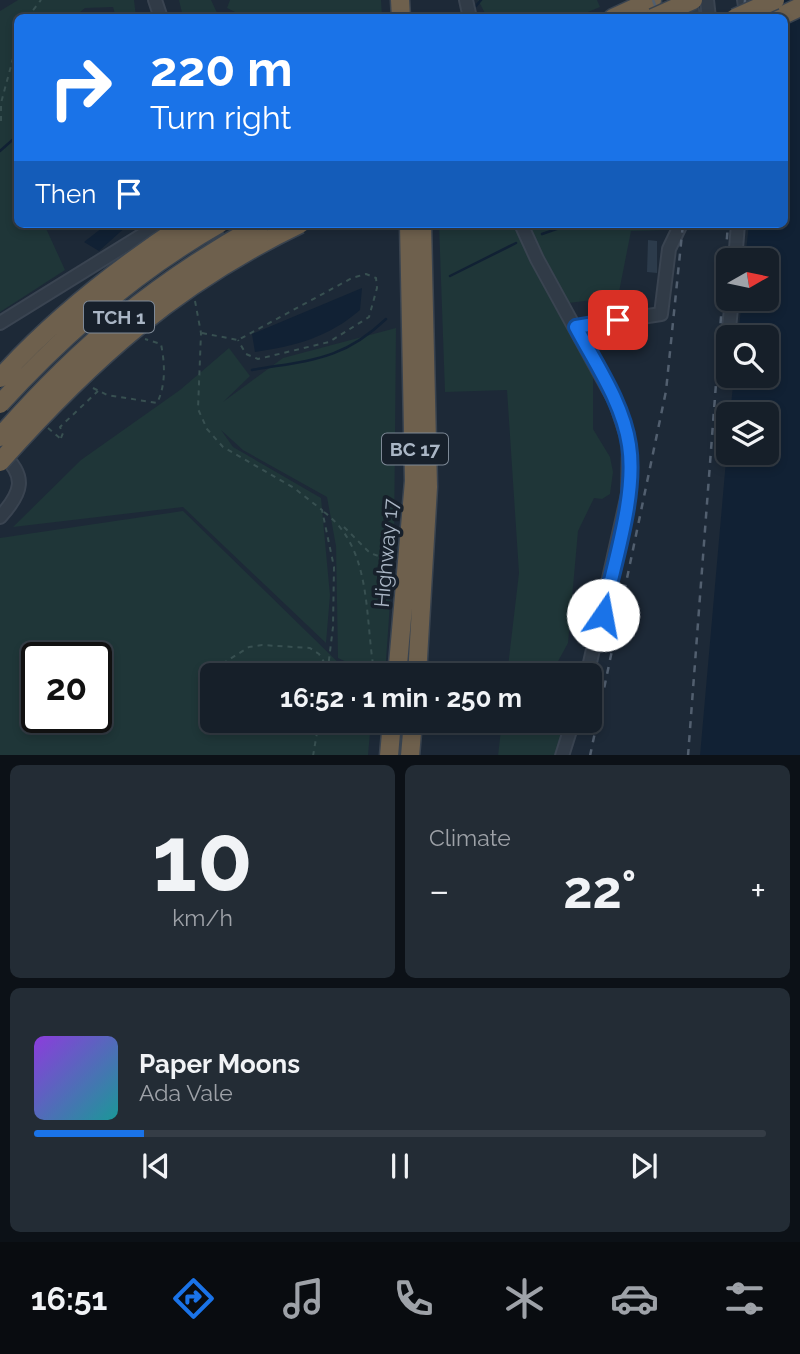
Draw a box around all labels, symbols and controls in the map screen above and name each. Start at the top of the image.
text: 220 m [150,40,293,97]
icon: right [35,42,126,133]
text: Turn right [150,99,291,136]
icon: arrive [110,175,148,213]
text: Then [35,179,96,209]
north arrow [716,248,779,312]
map controls [716,248,779,465]
pin [588,290,648,350]
icon: arrive [599,301,637,339]
road number: TCH 1 [84,302,154,332]
button: search [716,325,779,388]
button: layers [716,402,779,465]
road number: BC 17 [382,433,448,464]
street label: Highway 17 [369,497,403,609]
position arrow [566,578,640,652]
speed limit sign: 20 [21,642,112,733]
text: 16:52 · 1 min · 250 m [280,683,522,713]
text: 10 [152,805,253,912]
text: Climate [429,824,511,851]
text: 22° [563,859,636,920]
text: − [429,868,449,913]
text: + [750,868,766,913]
text: km/h [172,904,233,931]
text: Paper Moons [139,1049,300,1079]
text: Ada Vale [139,1079,233,1106]
icon: previous [137,1147,175,1185]
icon: pause [381,1147,419,1185]
icon: next [625,1147,663,1185]
icon: directions [169,1274,218,1323]
icon: music [279,1274,328,1323]
icon: phone [389,1274,438,1323]
icon: climate [500,1274,549,1323]
icon: car [610,1274,659,1323]
icon: filters [720,1274,769,1323]
text: 16:51 [31,1280,107,1317]

